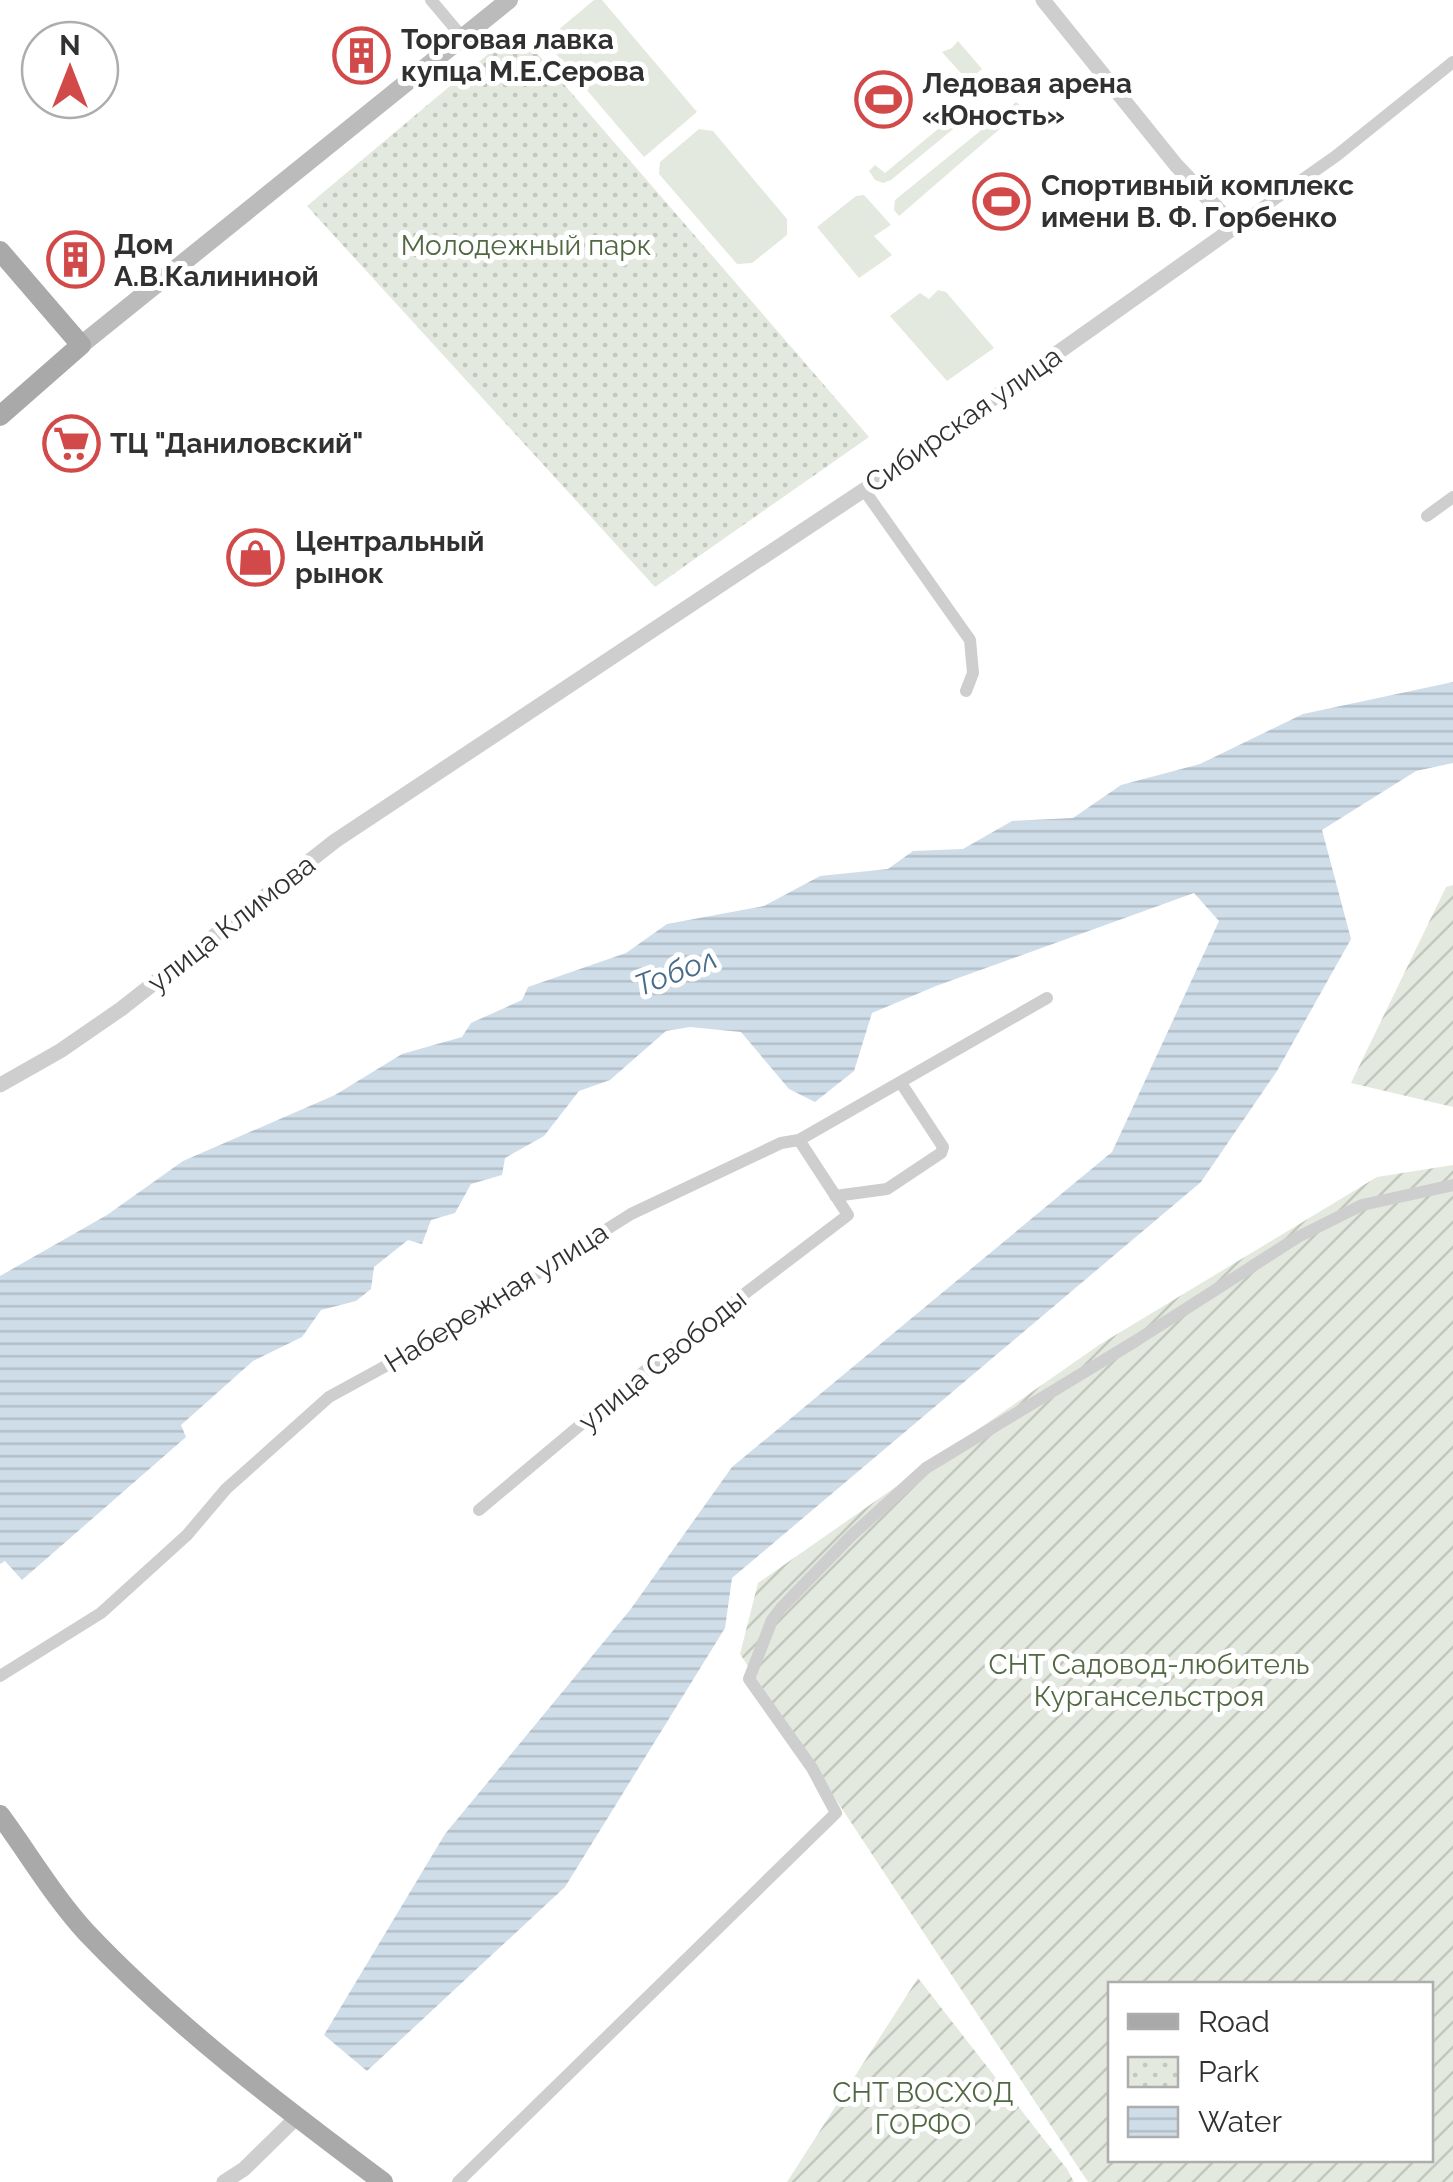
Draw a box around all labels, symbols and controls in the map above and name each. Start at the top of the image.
north arrow [20,20,120,120]
place label: Торговая лавка купца М.Е.Серова [401,23,645,88]
building icon: Торговая лавка купца М.Е.Серова [332,25,392,85]
text: N [59,29,81,62]
place label: Ледовая арена «Юность» [922,67,1132,132]
sports icon: Ледовая арена «Юность» [853,69,913,129]
place label: Спортивный комплекс имени В. Ф. Горбенко [1041,169,1354,234]
sports icon: Спортивный комплекс имени В. Ф. Горбенко [972,171,1032,231]
place label: Дом А.В.Калининой [114,228,319,293]
park label: Молодежный парк [401,229,651,262]
building icon: Дом А.В.Калининой [45,230,105,290]
street label: Сибирская улица [859,339,1068,499]
supermarket icon: ТЦ "Даниловский" [41,413,101,473]
place label: ТЦ "Даниловский" [110,427,363,460]
place label: Центральный рынок [295,525,484,590]
shop icon: Центральный рынок [226,527,286,587]
street label: улица Климова [141,848,322,999]
water label: Тобол [630,940,722,1003]
street label: Набережная улица [379,1215,614,1379]
street label: улица Свободы [572,1283,753,1438]
park label: СНТ Садовод-любитель Кургансельстроя [988,1648,1310,1713]
legend [1108,1982,1433,2162]
text: Road [1198,2004,1270,2039]
text: Park [1198,2054,1259,2089]
park label: СНТ ВОСХОД ГОРФО [832,2076,1014,2141]
text: Water [1198,2104,1282,2139]

